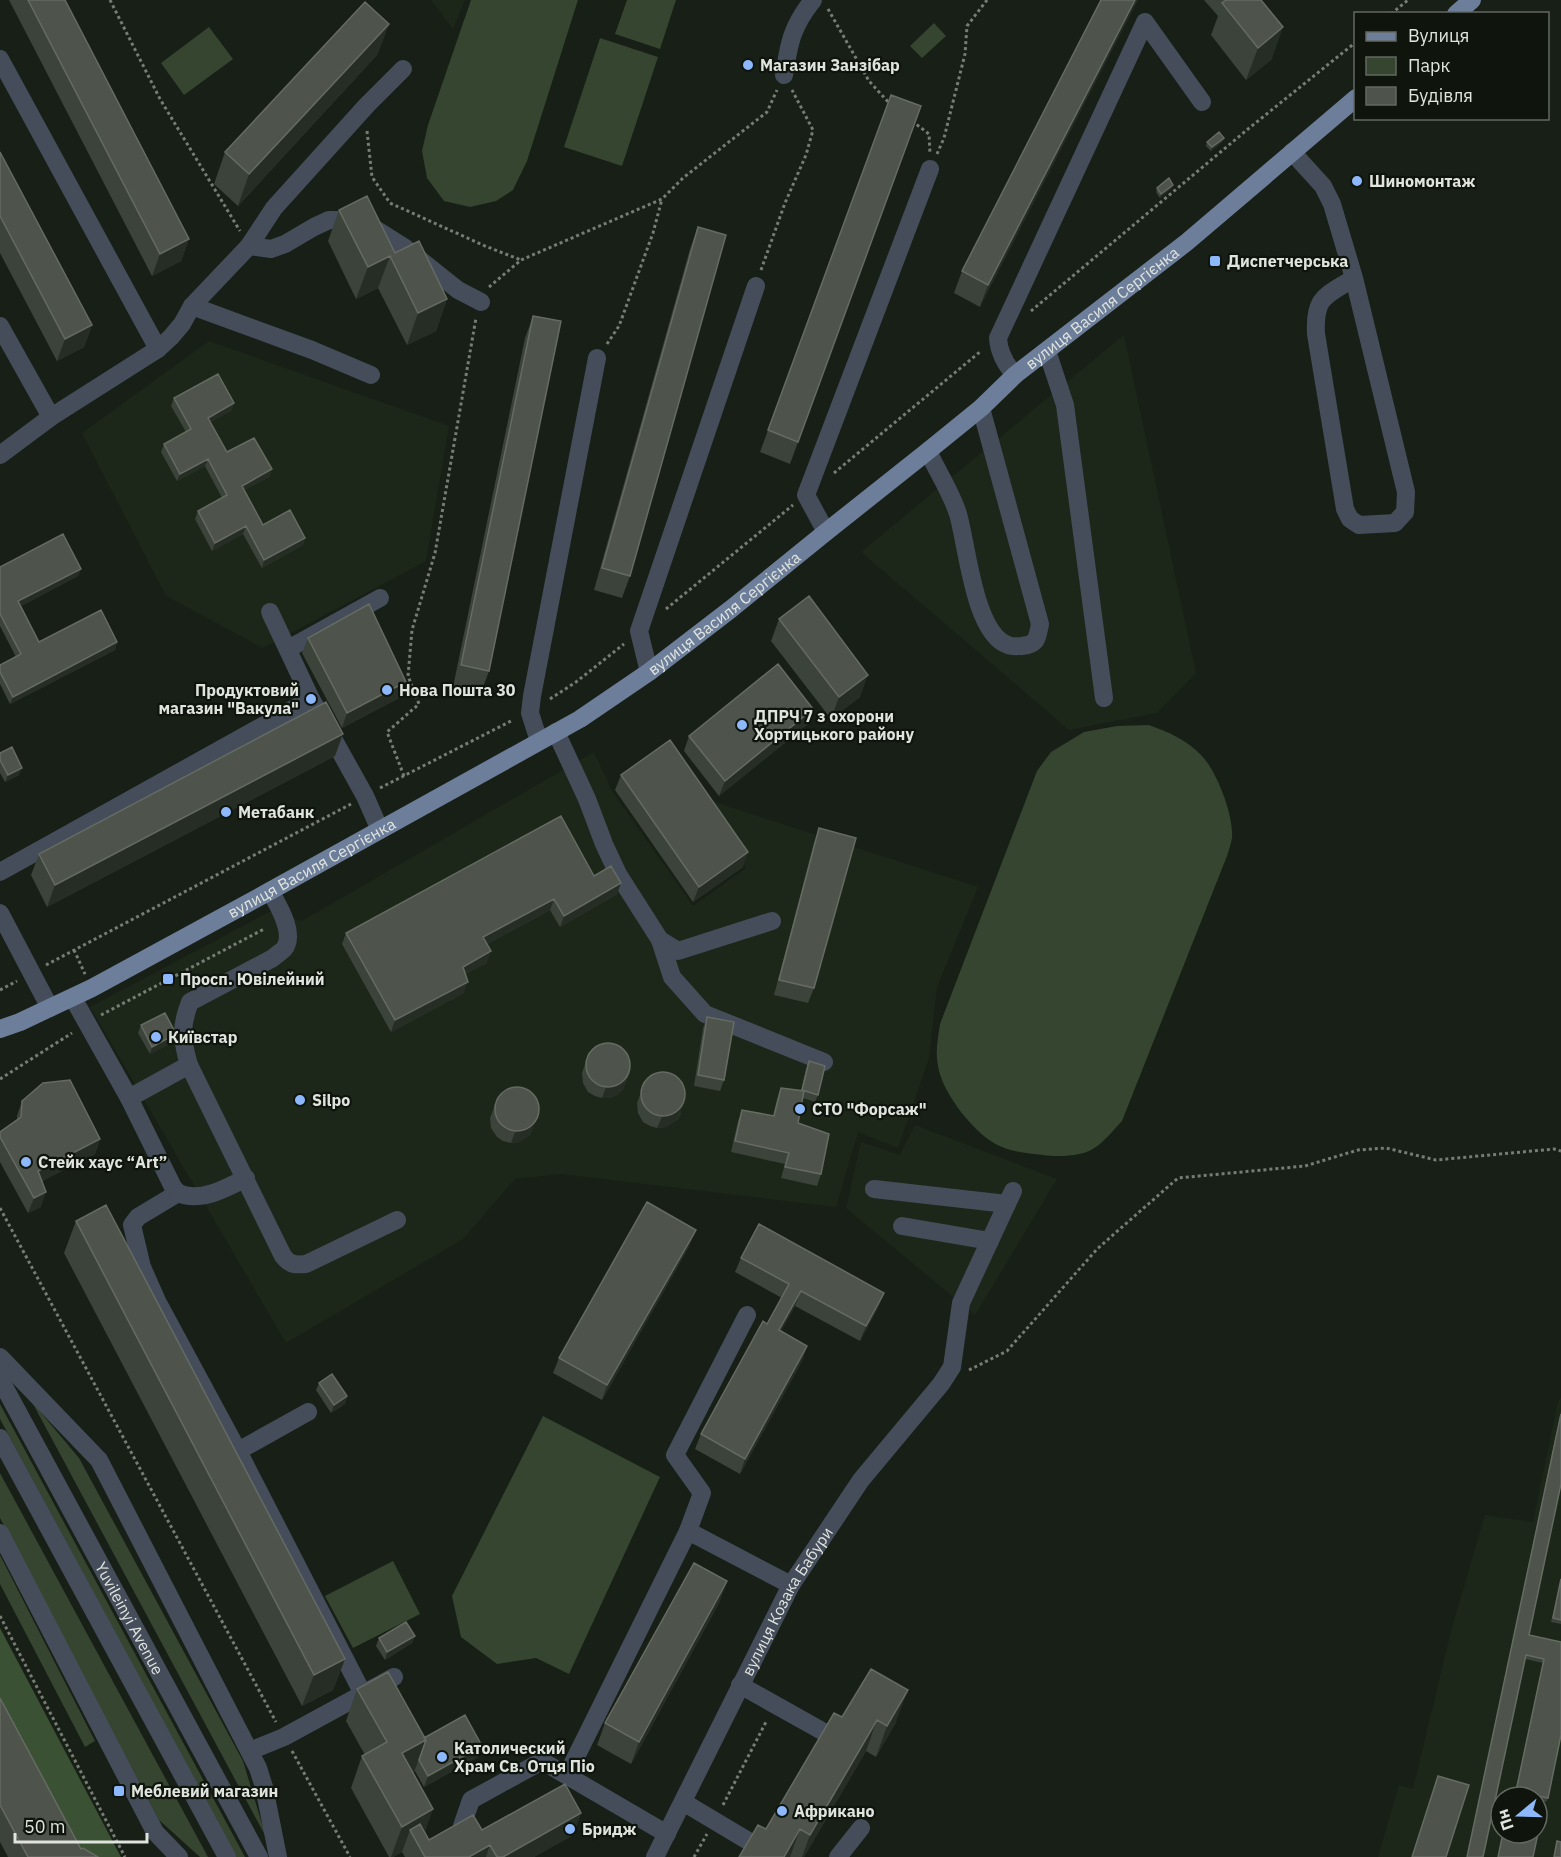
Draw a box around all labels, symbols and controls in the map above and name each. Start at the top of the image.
legend [1354,12,1549,120]
text: Вулиця [1408,24,1469,47]
text: Парк [1408,54,1451,77]
place label: Магазин Занзібар [760,55,900,75]
marker: Магазин Занзібар [741,58,755,72]
text: Будівля [1408,84,1473,107]
place label: Шиномонтаж [1369,171,1475,191]
marker: Шиномонтаж [1350,174,1364,188]
street label: вулиця Василя Сергієнка [1021,242,1183,373]
place label: Диспетчерська [1227,251,1348,271]
marker: Диспетчерська [1208,254,1222,268]
street label: вулиця Василя Сергієнка [644,547,805,679]
place label: Продуктовий магазин "Вакула" [158,680,299,718]
place label: Нова Пошта 30 [399,680,516,700]
marker: Нова Пошта 30 [380,683,394,697]
marker: Продуктовий магазин "Вакула" [304,692,318,706]
place label: ДПРЧ 7 з охорони Хортицького району [754,706,914,744]
marker: ДПРЧ 7 з охорони Хортицького району [735,718,749,732]
place label: Метабанк [238,802,314,822]
marker: Метабанк [219,805,233,819]
street label: вулиця Василя Сергієнка [224,813,399,922]
place label: Просп. Ювілейний [180,969,325,989]
marker: Просп. Ювілейний [161,972,175,986]
place label: Київстар [168,1027,238,1047]
marker: Київстар [149,1030,163,1044]
place label: Silpo [312,1090,350,1110]
marker: Silpo [293,1093,307,1107]
place label: СТО "Форсаж" [812,1099,927,1119]
marker: СТО "Форсаж" [793,1102,807,1116]
place label: Стейк хаус “Art” [38,1152,167,1172]
marker: Стейк хаус “Art” [19,1155,33,1169]
street label: вулиця Козака Бабури [737,1523,837,1679]
street label: Yuvileinyi Avenue [91,1558,168,1678]
place label: Католический Храм Св. Отця Піо [454,1738,595,1776]
marker: Католический Храм Св. Отця Піо [435,1750,449,1764]
place label: Меблевий магазин [131,1781,278,1801]
marker: Меблевий магазин [112,1784,126,1798]
north arrow [1489,1785,1549,1845]
place label: Африкано [794,1801,875,1821]
marker: Африкано [775,1804,789,1818]
scale bar [15,1806,147,1844]
text: Пн [1492,1807,1518,1833]
text: 50 m [24,1815,66,1838]
place label: Бридж [582,1819,637,1839]
marker: Бридж [563,1822,577,1836]

